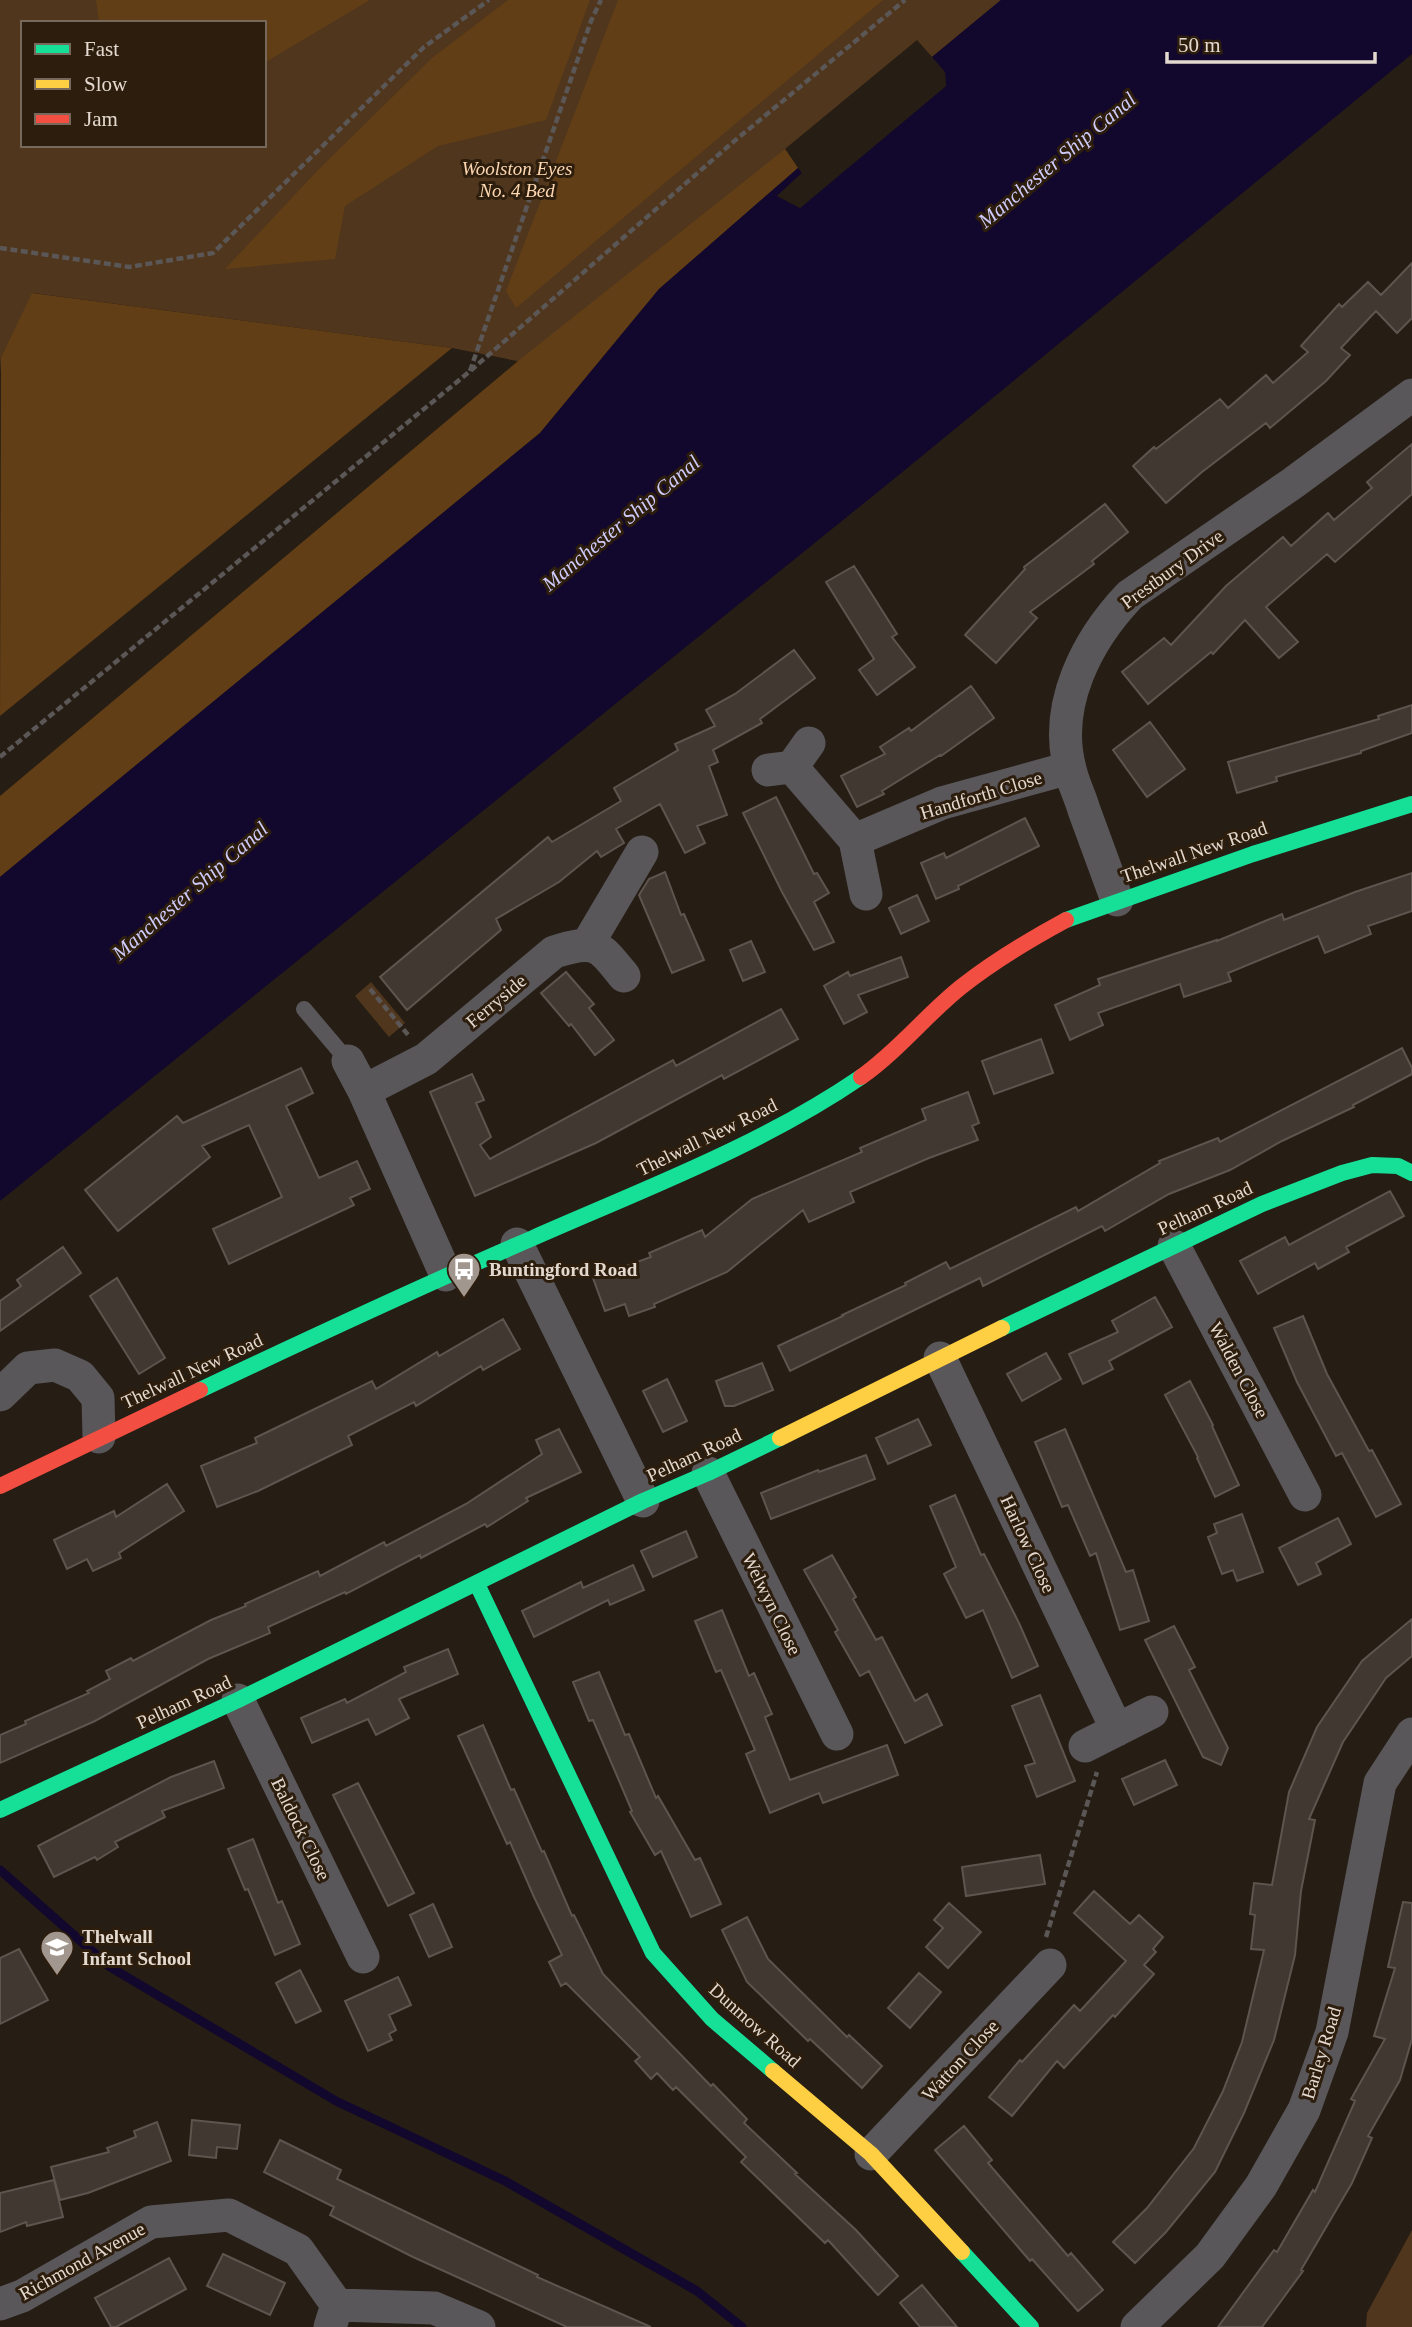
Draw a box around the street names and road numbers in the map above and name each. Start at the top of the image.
street label: Prestbury Drive [1117,525,1227,613]
street label: Handforth Close [918,767,1044,823]
street label: Thelwall New Road [1118,817,1270,887]
street label: Ferryside [462,970,530,1032]
street label: Thelwall New Road [634,1094,781,1180]
street label: Pelham Road [1154,1177,1256,1239]
street label: Walden Close [1205,1318,1273,1422]
street label: Thelwall New Road [118,1329,266,1413]
street label: Pelham Road [643,1424,745,1486]
street label: Harlow Close [996,1492,1060,1596]
street label: Welwyn Close [738,1550,806,1658]
street label: Pelham Road [133,1671,235,1733]
street label: Baldock Close [267,1774,335,1884]
street label: Dunmow Road [705,1979,805,2072]
street label: Barley Road [1297,2004,1345,2102]
street label: Watton Close [917,2015,1003,2105]
street label: Richmond Avenue [15,2218,149,2304]

